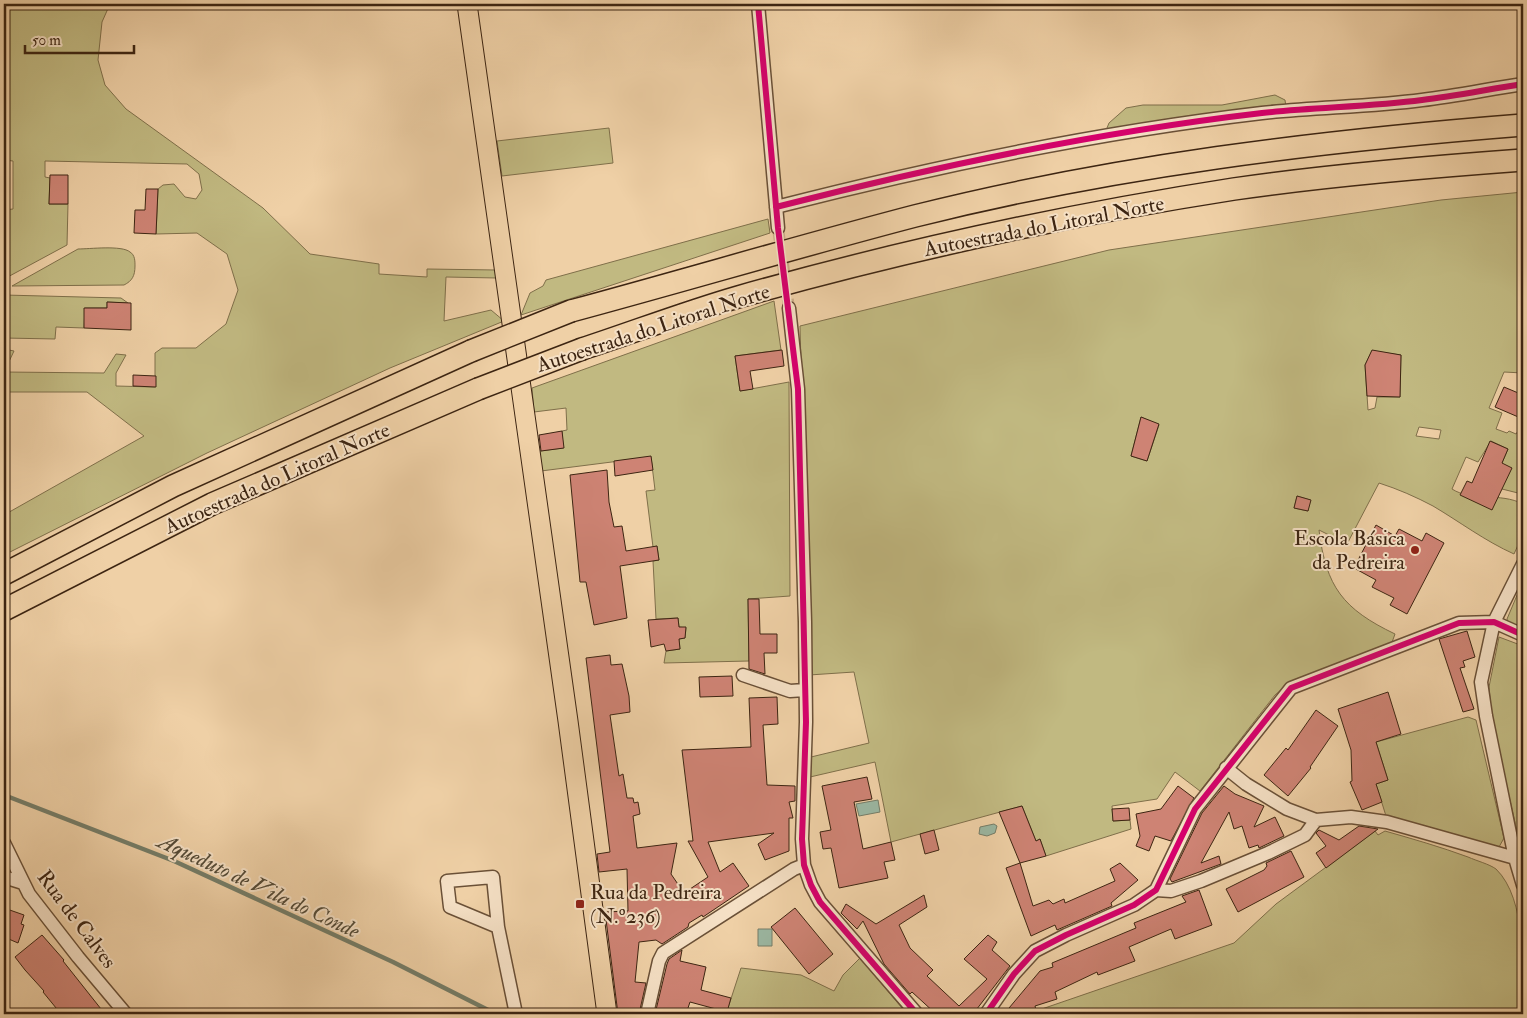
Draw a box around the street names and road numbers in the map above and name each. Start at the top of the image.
street label: Autoestrada do Litoral Norte [921,190,1167,263]
street label: Autoestrada do Litoral Norte [532,278,774,379]
street label: Autoestrada do Litoral Norte [159,416,394,541]
street label: Rua de Calves [31,865,122,974]

